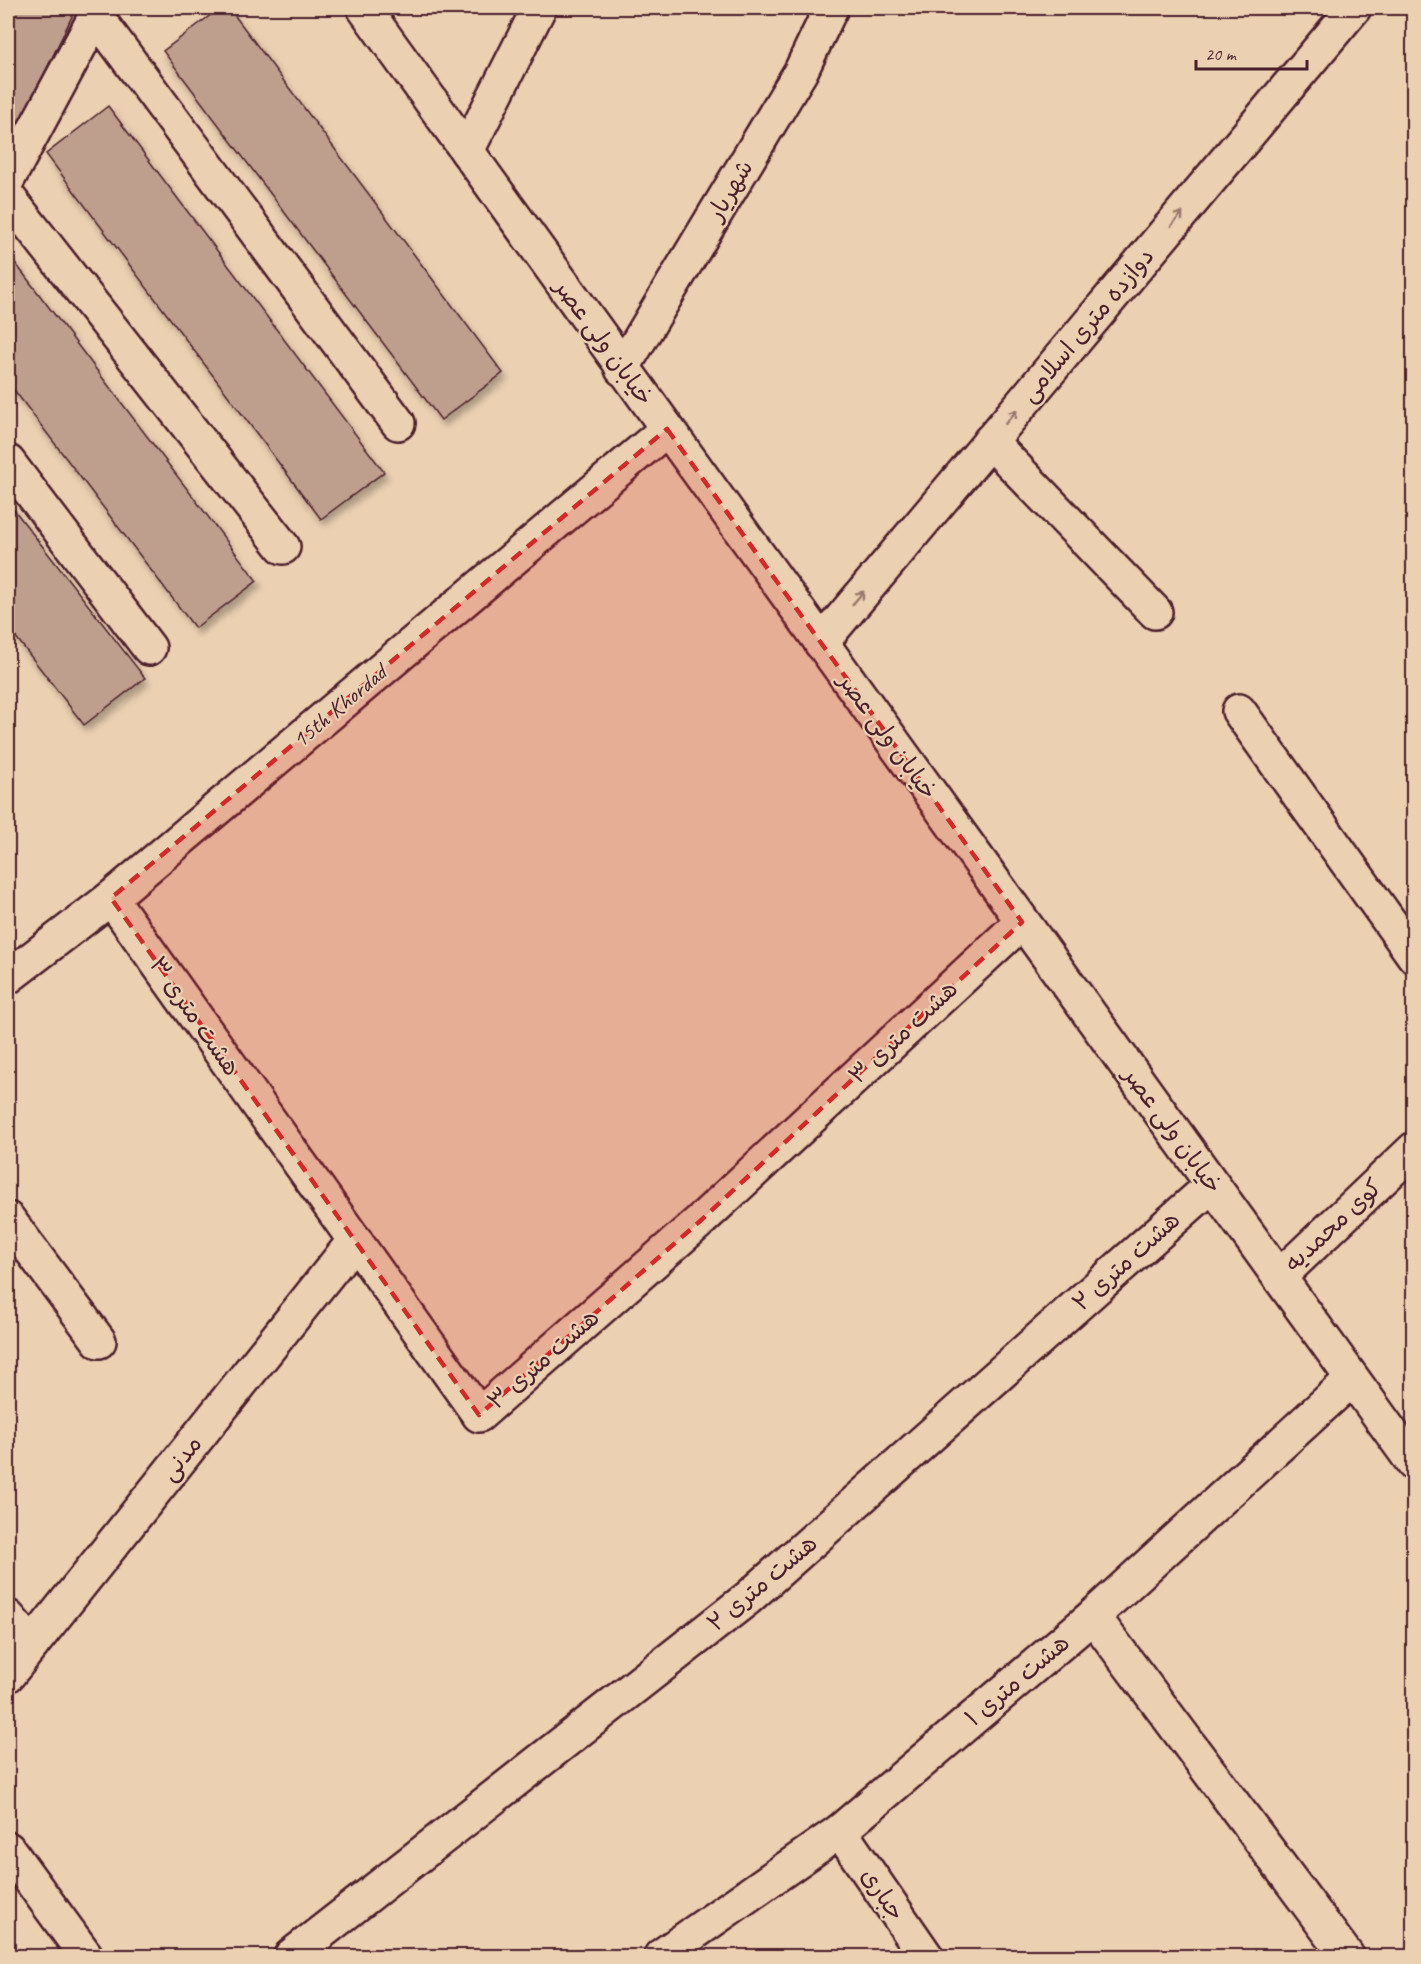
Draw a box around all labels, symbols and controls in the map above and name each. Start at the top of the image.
scale bar [1196,33,1307,71]
text: 20 m [1205,43,1238,65]
street label: شهریار [699,154,760,227]
one-way arrow [1170,211,1183,227]
street label: دوازده متری اسلامی [1014,242,1160,408]
street label: خیابان ولی عصر [547,271,660,411]
one-way arrow [1004,409,1017,425]
one-way arrow [852,590,865,606]
street label: 15th Khordad [285,655,395,754]
street label: خیابان ولی عصر [831,665,944,805]
street label: هشت متری ۳ [143,951,247,1081]
street label: هشت متری ۳ [842,974,964,1090]
street label: خیابان ولی عصر [1116,1059,1229,1199]
street label: کوی محمدیه [1278,1172,1388,1278]
street label: هشت متری ۲ [1066,1205,1186,1317]
street label: هشت متری ۳ [481,1302,605,1416]
street label: مدنی [154,1429,208,1487]
street label: هشت متری ۲ [701,1528,823,1638]
street label: هشت متری ۱ [958,1628,1076,1732]
street label: جباری [854,1862,912,1926]

